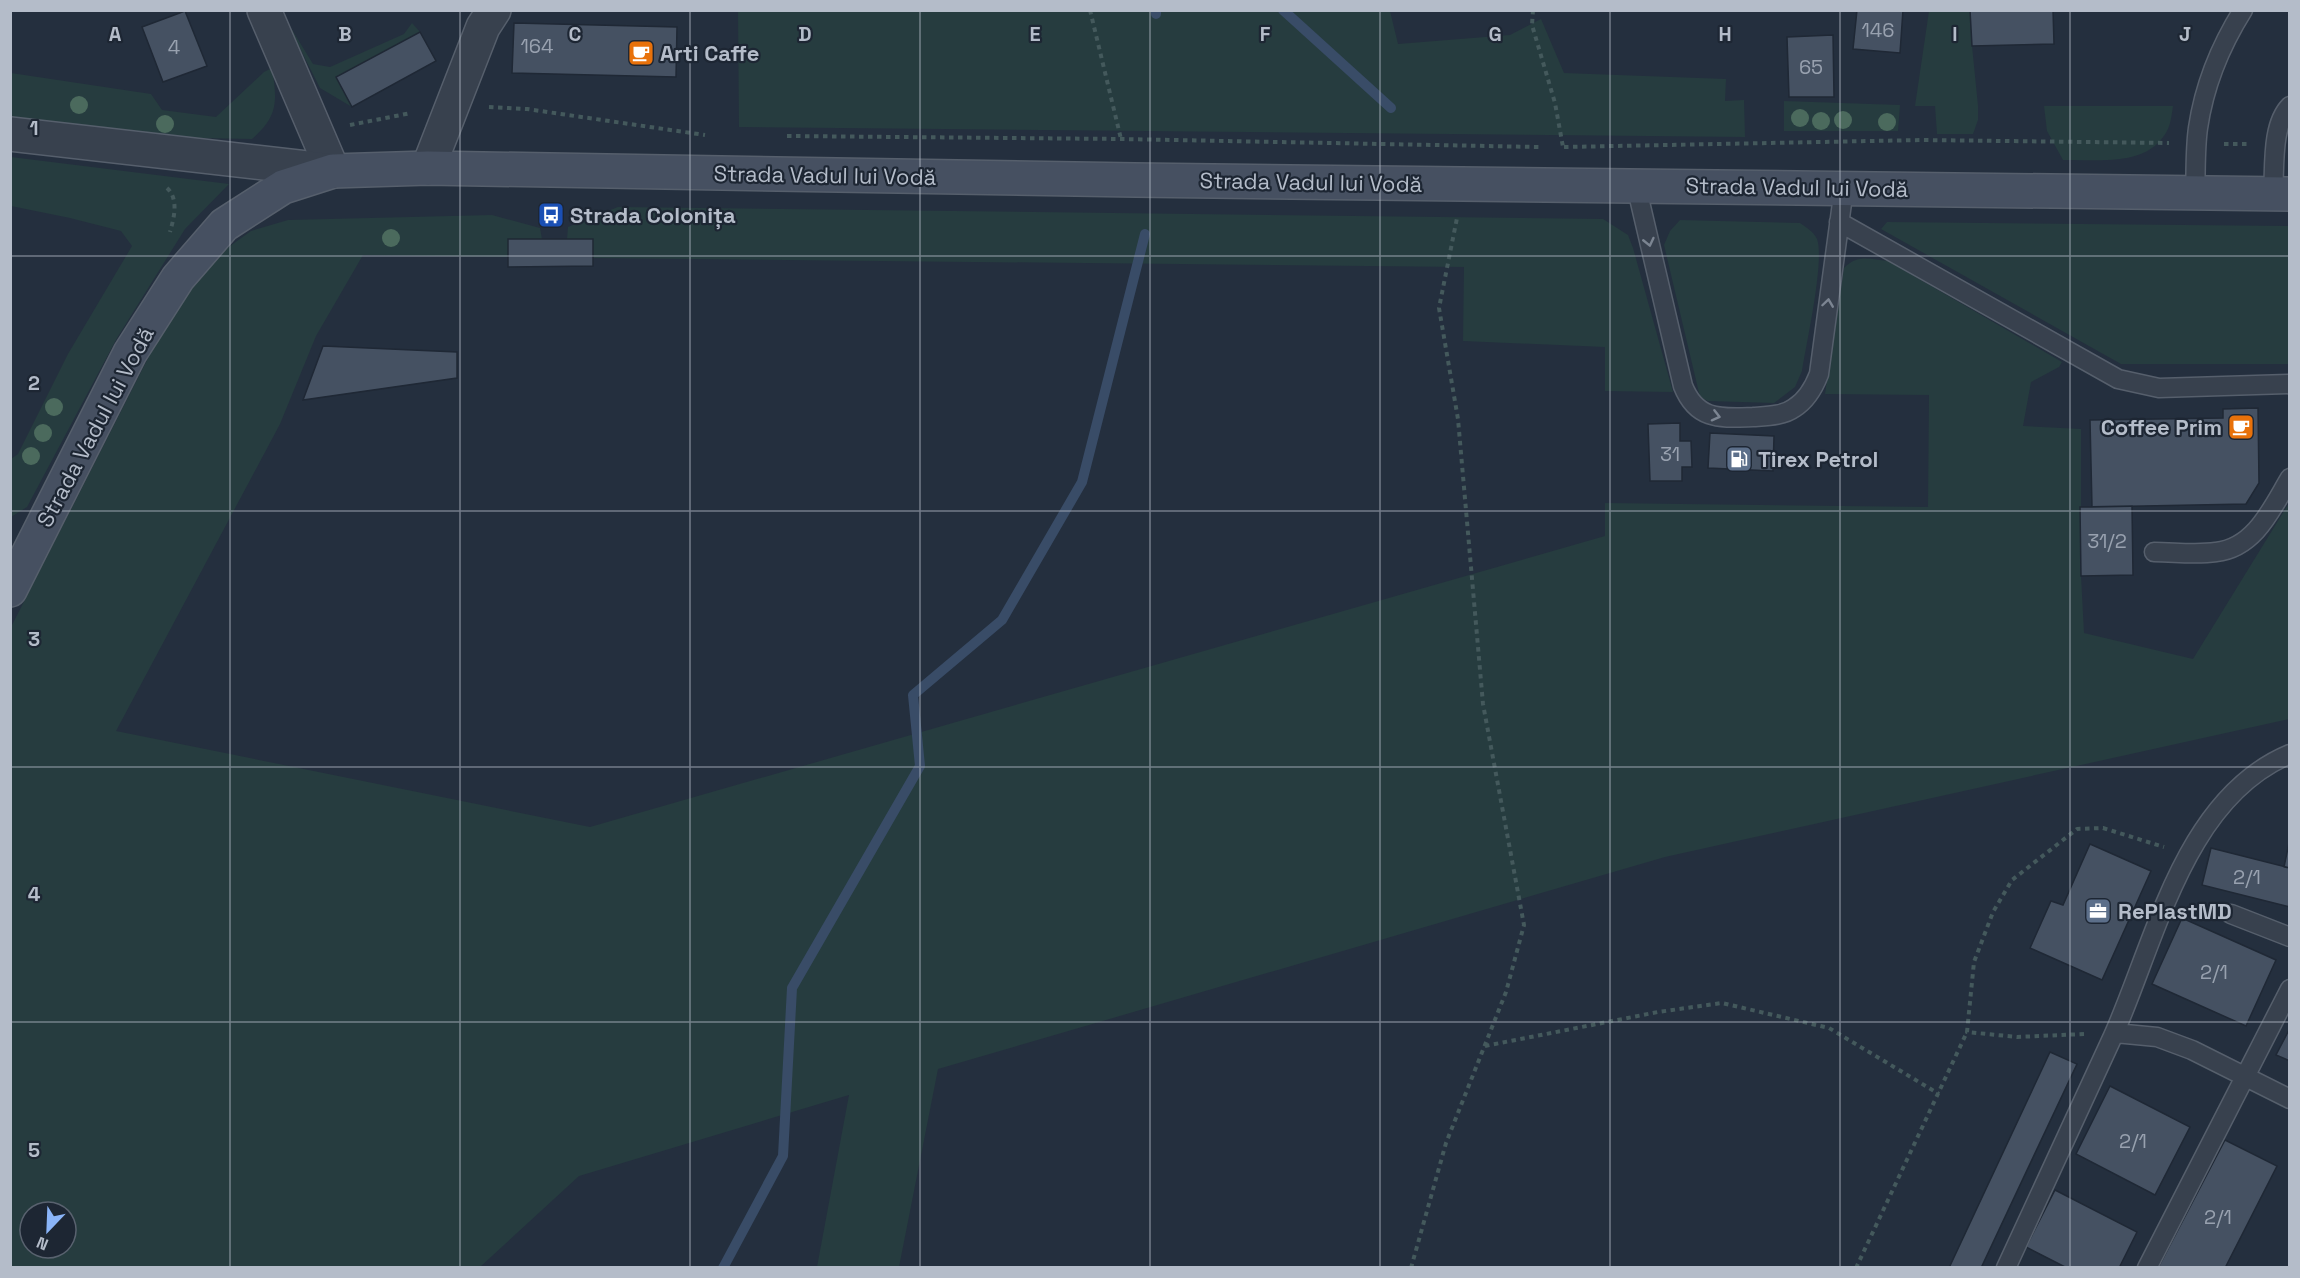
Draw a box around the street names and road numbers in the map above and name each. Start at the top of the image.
street label: Strada Vadul lui Vodă [713,159,937,191]
street label: Strada Vadul lui Vodă [1199,166,1423,198]
street label: Strada Vadul lui Vodă [1685,171,1909,203]
street label: Strada Vadul lui Vodă [30,322,160,532]

